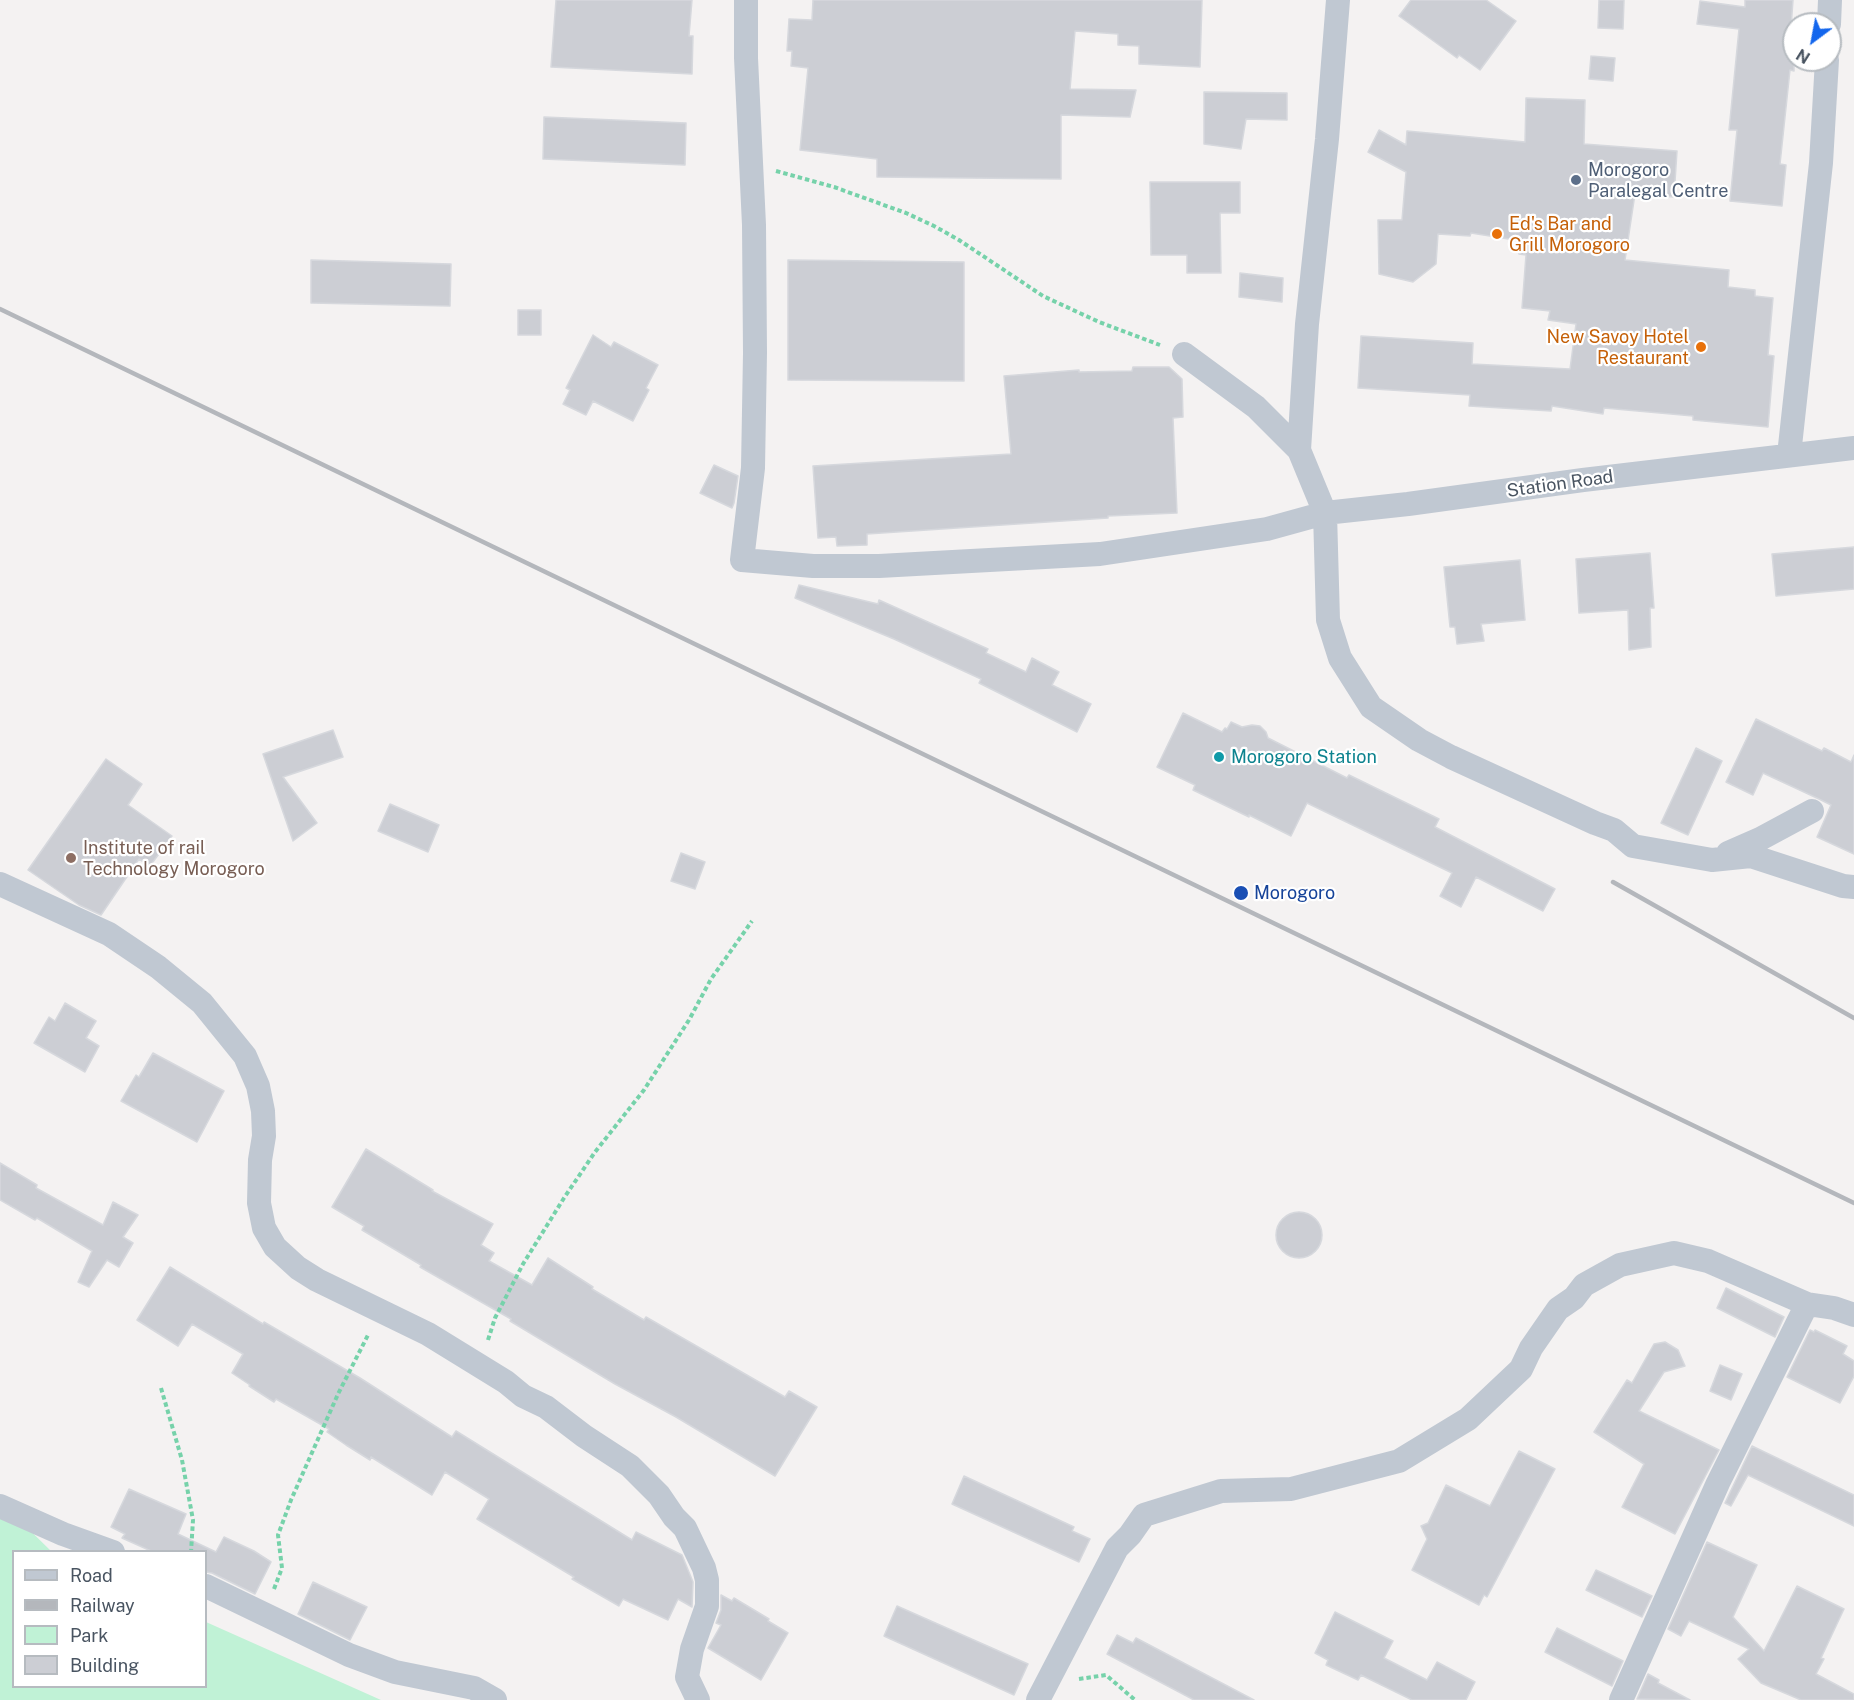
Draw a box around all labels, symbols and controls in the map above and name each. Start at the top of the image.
north arrow [1782,12,1842,72]
text: N [1793,45,1814,67]
place label: Morogoro Paralegal Centre [1588,159,1728,201]
marker: Morogoro Paralegal Centre [1569,173,1583,187]
place label: Ed's Bar and Grill Morogoro [1509,213,1630,256]
marker: Ed's Bar and Grill Morogoro [1490,227,1504,241]
place label: New Savoy Hotel Restaurant [1547,326,1689,368]
marker: New Savoy Hotel Restaurant [1694,340,1708,354]
street label: Station Road [1505,466,1615,502]
place label: Morogoro Station [1231,746,1377,768]
marker: Morogoro Station [1212,750,1226,764]
place label: Institute of rail Technology Morogoro [83,837,265,880]
marker: Institute of rail Technology Morogoro [64,851,78,865]
place label: Morogoro [1254,882,1335,904]
marker: Morogoro [1232,884,1250,902]
legend [12,1550,207,1688]
text: Road [70,1565,113,1586]
text: Railway [70,1595,135,1616]
text: Park [70,1625,108,1646]
text: Building [70,1655,139,1676]

